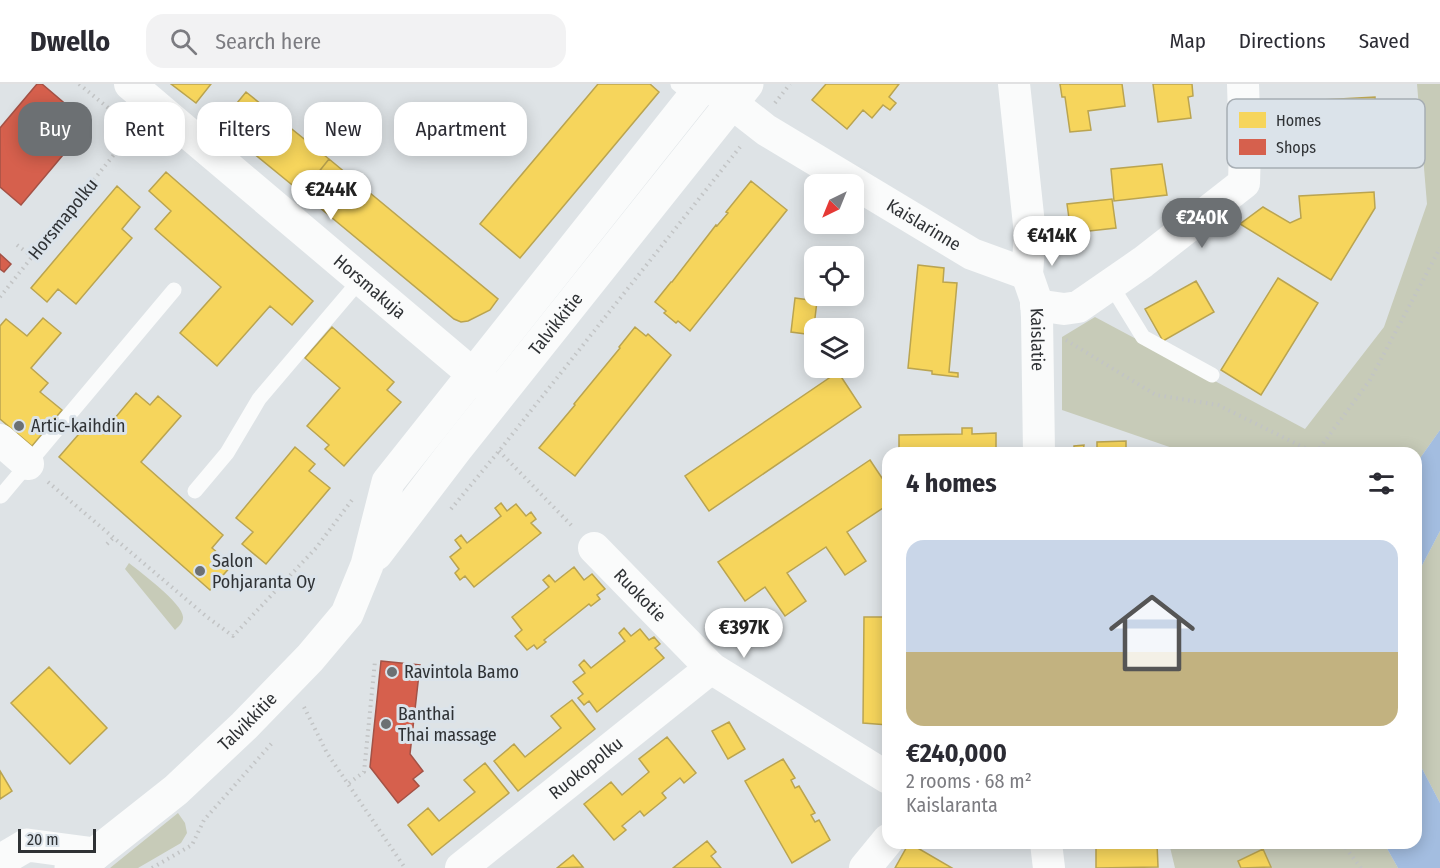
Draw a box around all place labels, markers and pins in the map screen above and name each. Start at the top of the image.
pin: €244K [289,170,373,221]
pin: €240K [1160,198,1244,249]
pin: €414K [1010,216,1094,267]
place label: Artic-kaihdin [31,415,125,437]
marker: Artic-kaihdin [12,419,26,433]
place label: Salon Pohjaranta Oy [212,550,315,593]
marker: Salon Pohjaranta Oy [193,564,207,578]
pin: €397K [702,608,786,659]
place label: Ravintola Bamo [404,661,519,683]
marker: Ravintola Bamo [385,665,399,679]
place label: Banthai Thai massage [398,703,497,746]
marker: Banthai Thai massage [379,717,393,731]

